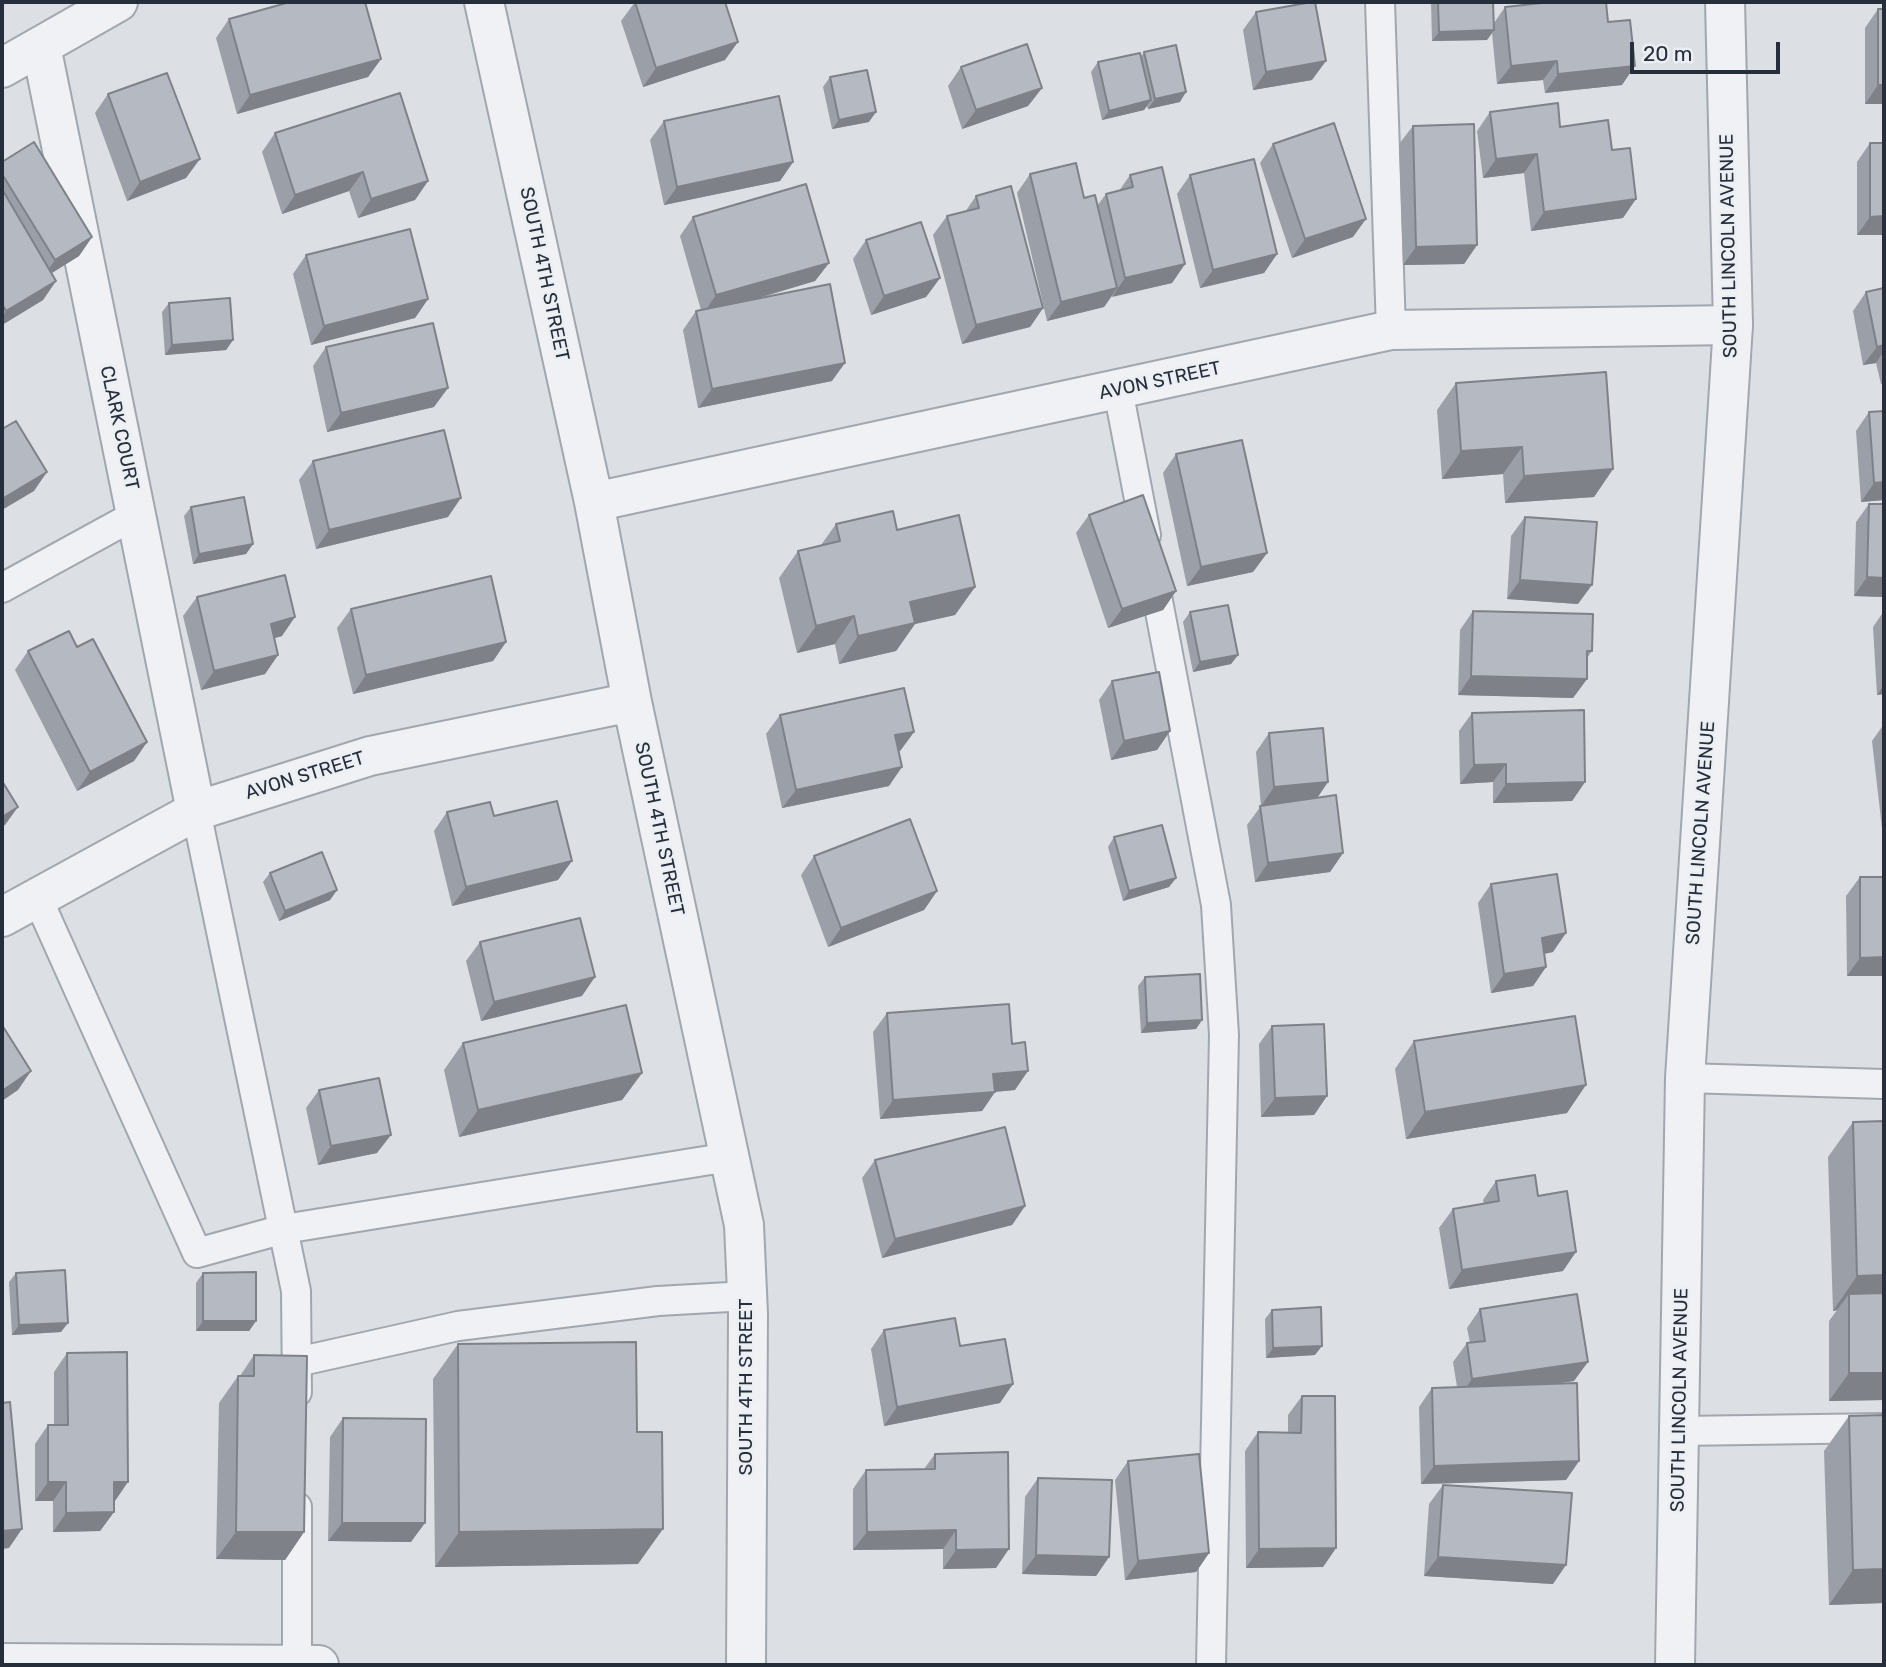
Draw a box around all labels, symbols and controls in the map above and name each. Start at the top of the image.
scale bar [1634,28,1784,72]
text: 20 m [1643,41,1692,66]
street label: SOUTH LINCOLN AVENUE [1716,134,1742,358]
street label: SOUTH 4TH STREET [514,185,574,363]
street label: AVON STREET [1097,357,1223,405]
street label: CLARK COURT [95,364,143,492]
street label: SOUTH LINCOLN AVENUE [1682,720,1720,946]
street label: SOUTH 4TH STREET [629,740,689,918]
street label: AVON STREET [243,747,367,805]
street label: SOUTH LINCOLN AVENUE [1667,1288,1693,1512]
street label: SOUTH 4TH STREET [736,1299,758,1475]

